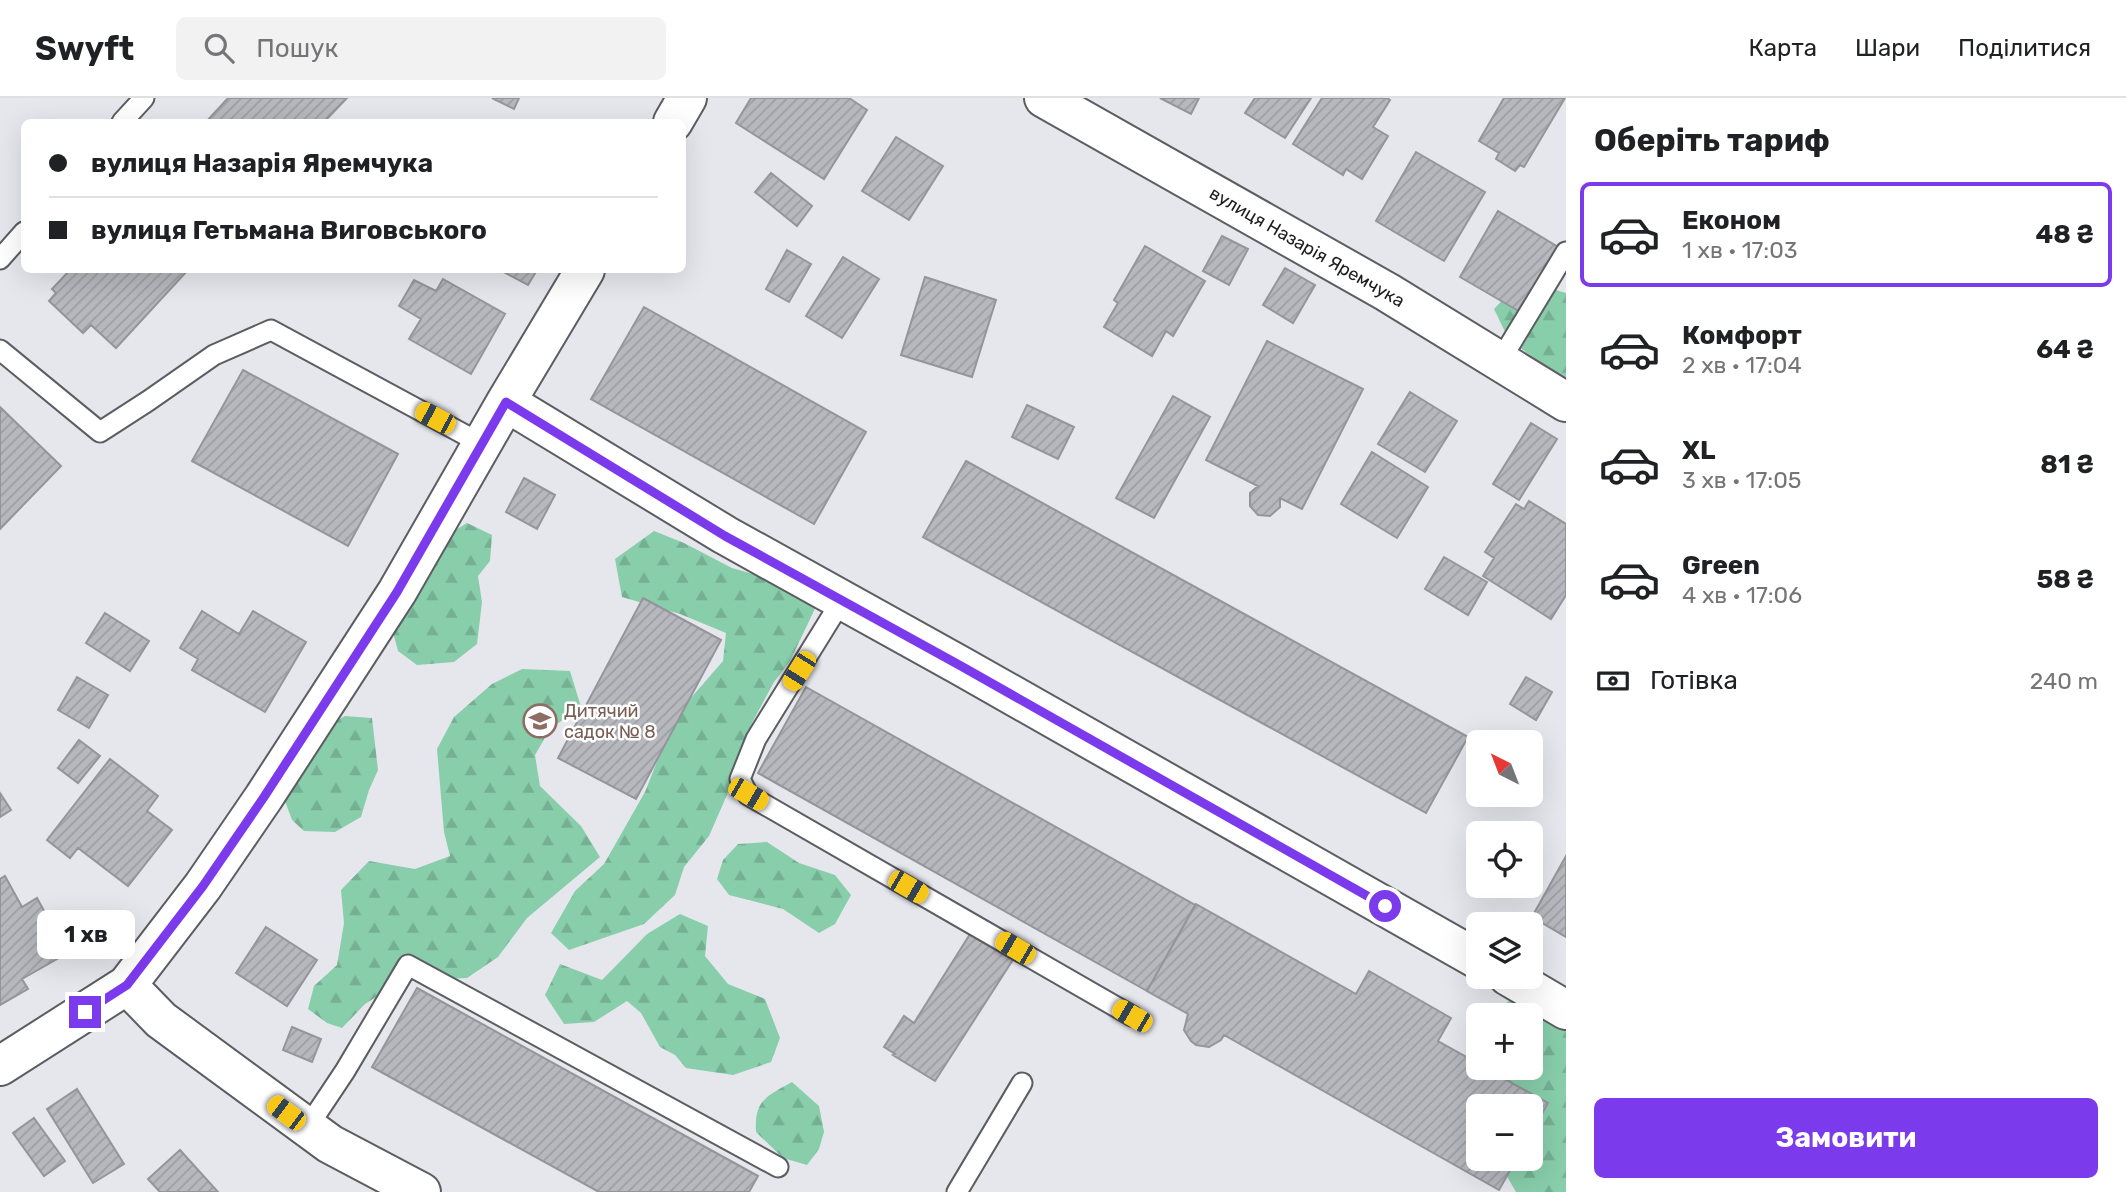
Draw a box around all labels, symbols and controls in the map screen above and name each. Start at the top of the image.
search box [176,17,666,80]
text: Swyft [35,29,134,68]
icon: search [200,29,238,67]
text: Пошук [256,33,338,64]
text: Карта [1748,34,1817,62]
text: Шари [1855,34,1920,62]
text: Поділитися [1958,34,2091,62]
text: Оберіть тариф [1594,121,1830,159]
text: вулиця Назарія Яремчука [91,148,433,179]
street label: вулиця Назарія Яремчука [1205,182,1409,312]
icon: car [1598,203,1661,266]
text: Економ [1682,205,1781,236]
text: вулиця Гетьмана Виговського [91,215,487,246]
text: 48 ₴ [2035,219,2094,250]
text: 1 хв · 17:03 [1682,236,1798,264]
icon: car [1598,318,1661,381]
text: Комфорт [1682,320,1802,351]
text: 64 ₴ [2036,334,2094,365]
text: 2 хв · 17:04 [1682,351,1802,379]
car [412,399,459,437]
icon: car [1598,433,1661,496]
text: XL [1682,435,1715,466]
text: 81 ₴ [2040,449,2094,480]
text: 3 хв · 17:05 [1682,466,1801,494]
icon: car [1598,548,1661,611]
text: Green [1682,550,1760,581]
text: 58 ₴ [2036,564,2094,595]
text: 4 хв · 17:06 [1682,581,1802,609]
car [779,648,820,694]
icon: cash [1594,662,1632,700]
text: Готівка [1650,665,1738,696]
text: 240 m [2030,667,2098,695]
place label: Дитячий садок № 8 [564,700,656,743]
school or university icon: Дитячий садок № 8 [521,702,559,740]
north arrow [1466,730,1544,807]
map controls [1466,730,1543,1171]
car [725,774,772,814]
button: locate [1466,821,1543,898]
car [885,867,932,907]
route start [1369,890,1401,922]
callout: 1 хв [36,911,134,960]
button: layers [1466,912,1543,989]
text: 1 хв [64,920,108,948]
car [992,928,1039,968]
route end [69,996,101,1028]
car [1109,996,1156,1036]
button: + [1466,1003,1543,1080]
car [263,1092,310,1134]
button: − [1466,1094,1543,1171]
button: Замовити [1594,1098,2098,1178]

